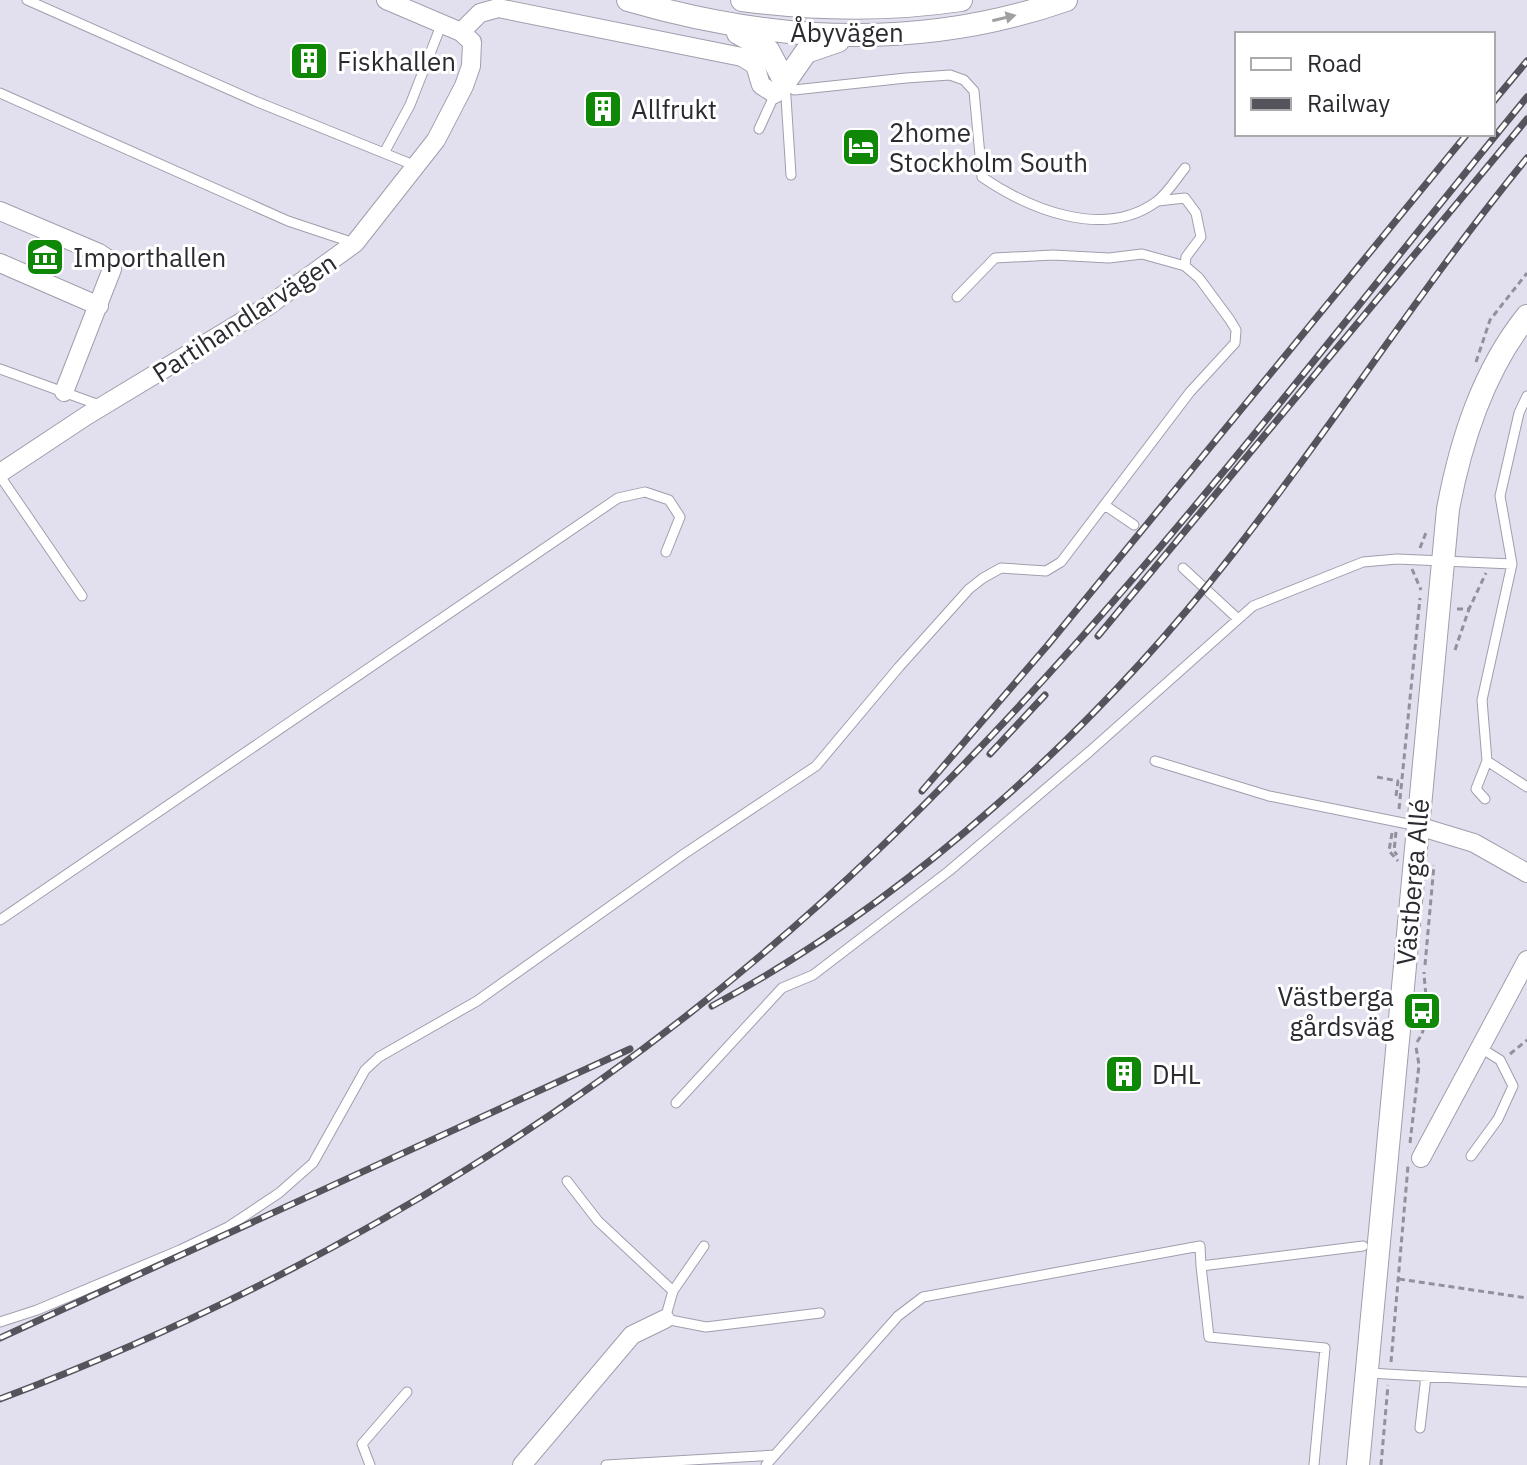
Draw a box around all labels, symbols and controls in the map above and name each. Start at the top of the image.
one-way arrow [991,11,1016,24]
street label: Åbyvägen [790,15,904,49]
legend [1235,32,1495,136]
building icon: Fiskhallen [288,40,330,82]
place label: Fiskhallen [337,44,456,78]
text: Road [1307,47,1362,79]
text: Railway [1307,87,1390,119]
building icon: Allfrukt [582,88,624,130]
place label: Allfrukt [631,92,717,126]
place label: 2home Stockholm South [889,115,1088,179]
hotel icon: 2home Stockholm South [840,126,882,168]
museum icon: Importhallen [24,236,66,278]
place label: Importhallen [73,240,226,274]
street label: Partihandlarvägen [145,245,343,389]
street label: Västberga Allé [1388,797,1436,967]
place label: Västberga gårdsväg [1278,979,1394,1043]
bus stop icon: Västberga gårdsväg [1401,990,1443,1032]
building icon: DHL [1103,1053,1145,1095]
place label: DHL [1152,1057,1201,1091]

